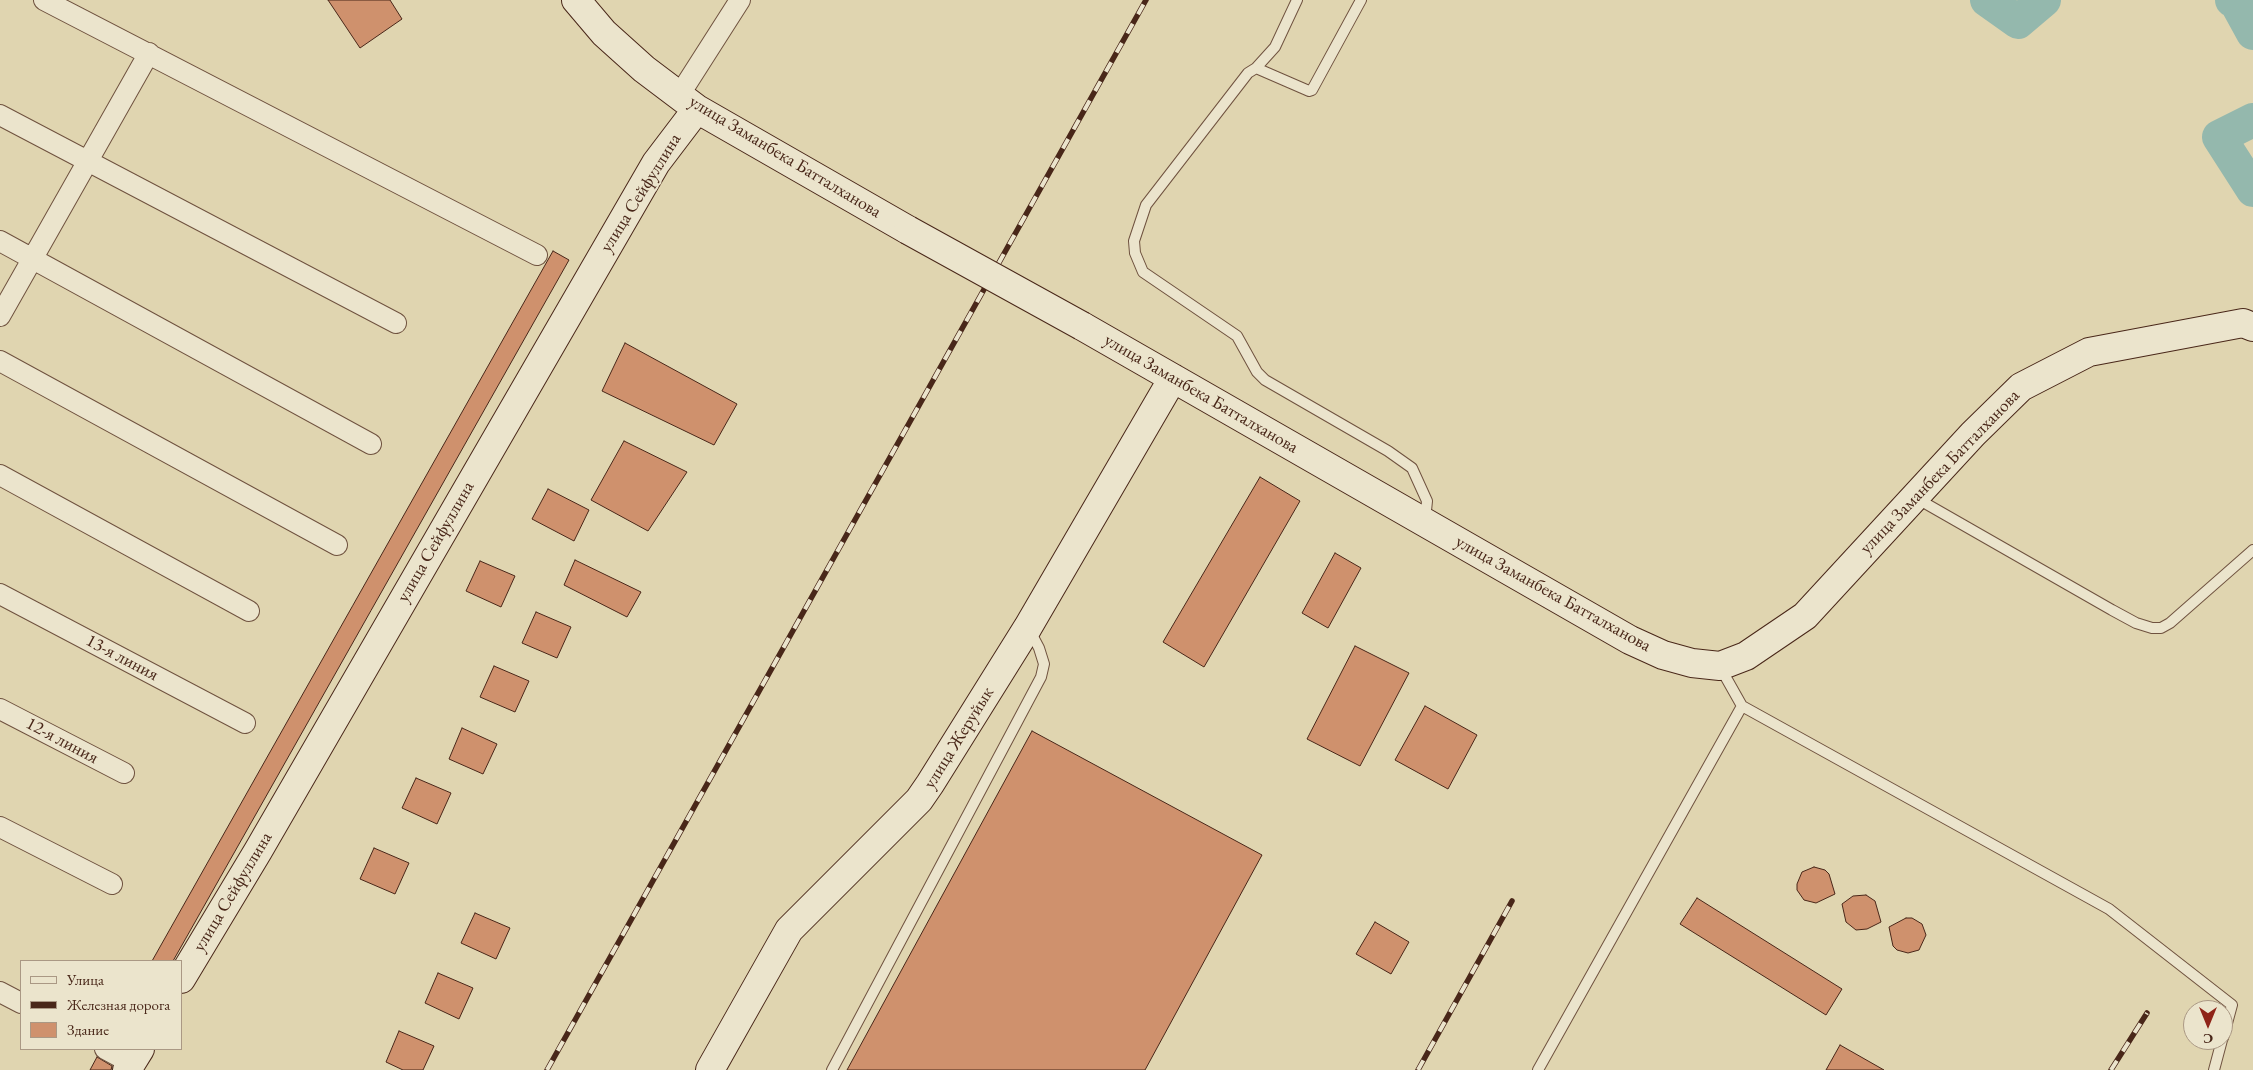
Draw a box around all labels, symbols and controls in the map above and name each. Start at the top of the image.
street label: улица Заманбека Батталханова [685,91,885,223]
street label: улица Сейфуллина [596,130,686,256]
street label: улица Заманбека Батталханова [1100,330,1302,458]
street label: улица Заманбека Батталханова [1856,385,2024,559]
street label: улица Сейфуллина [393,478,479,606]
street label: улица Заманбека Батталханова [1451,531,1655,657]
street label: 13-я линия [82,630,162,686]
street label: улица Жеруйык [919,683,999,793]
street label: 12-я линия [22,713,102,769]
street label: улица Сейфуллина [189,828,277,956]
legend [20,960,182,1050]
text: Улица [67,970,104,989]
text: Железная дорога [67,995,170,1014]
north arrow [2183,1000,2233,1050]
text: Здание [67,1020,109,1039]
text: С [2203,1030,2213,1048]

